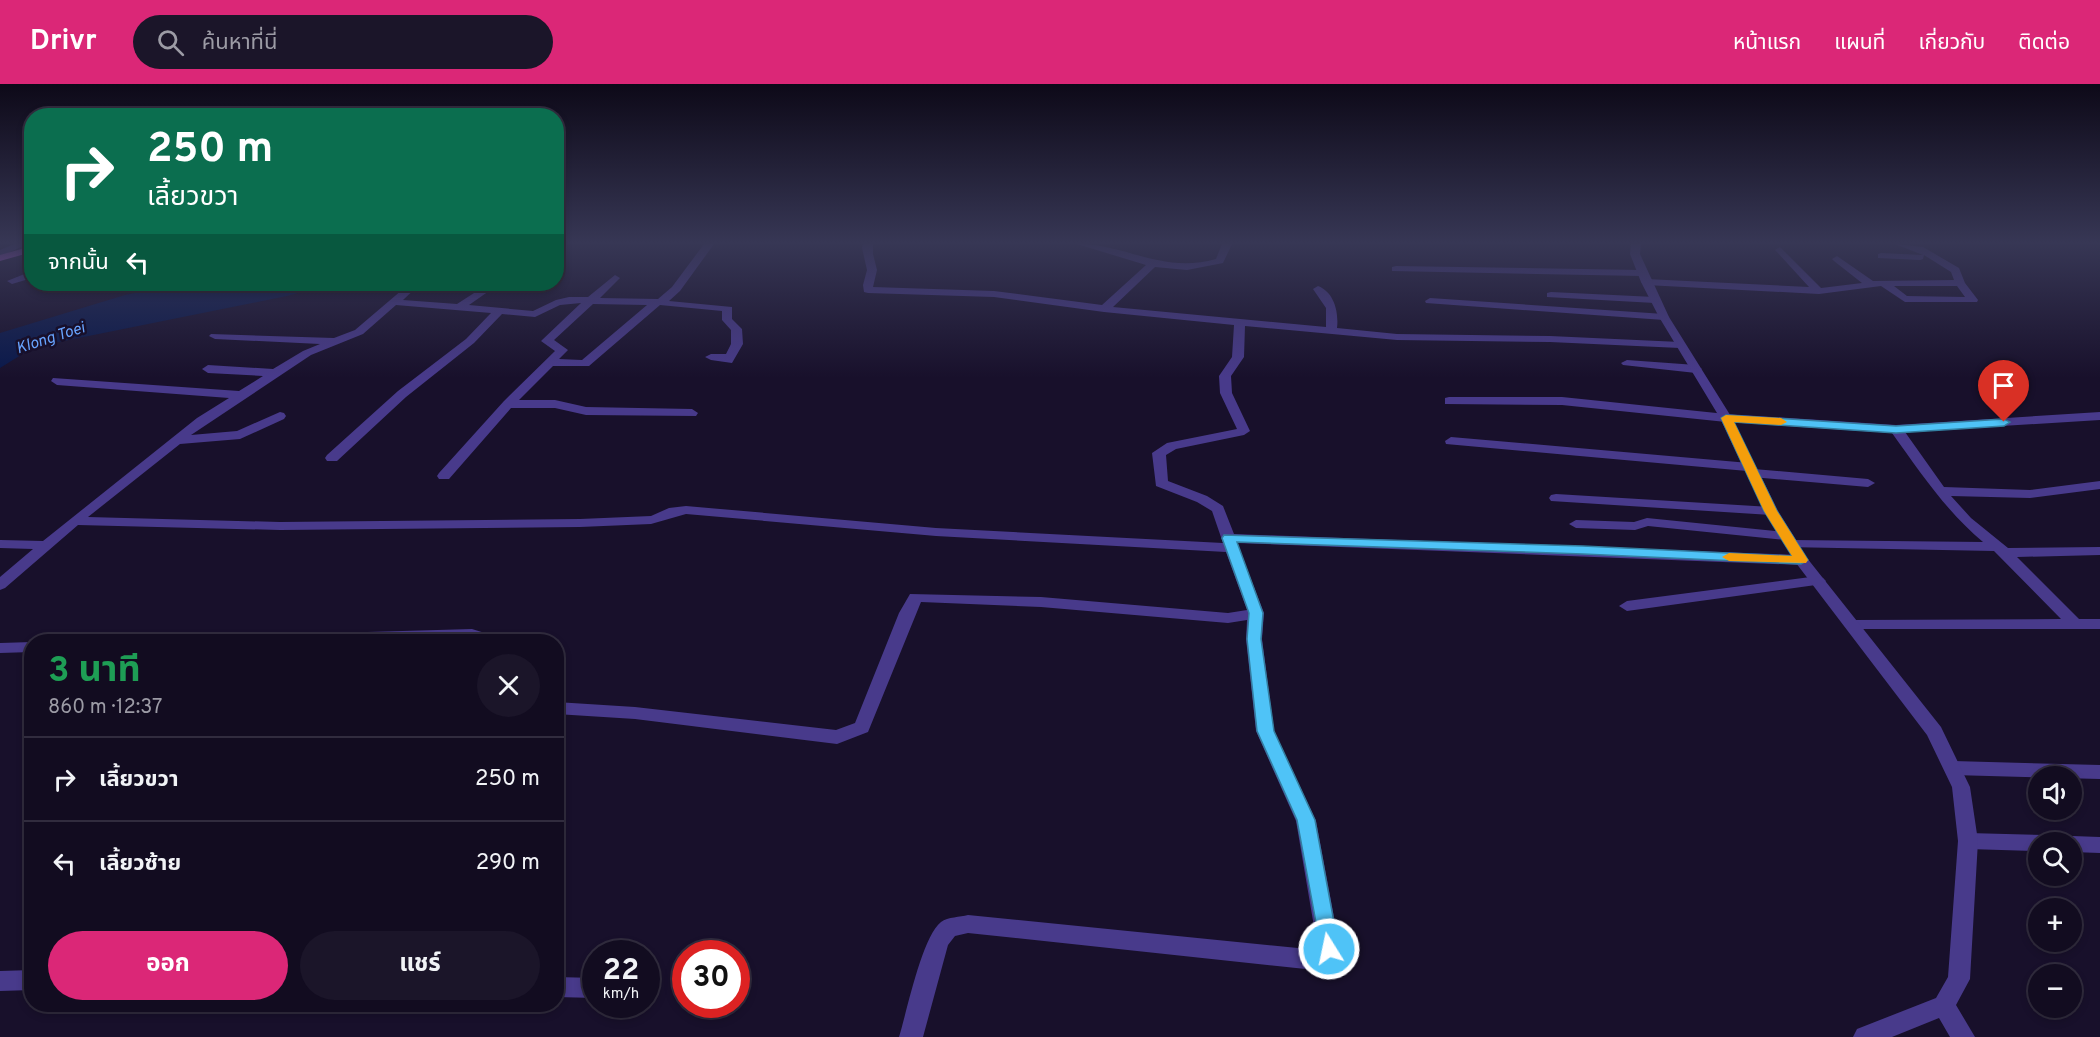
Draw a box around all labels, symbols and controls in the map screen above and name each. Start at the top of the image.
search box [133,15,553,69]
text: Drivr [30,24,97,60]
icon: search [154,26,187,59]
text: ค้นหาที่นี่ [202,30,277,57]
text: หน้าแรก [1733,30,1801,57]
text: แผนที่ [1834,30,1885,57]
text: เกี่ยวกับ [1918,30,1985,57]
text: ติดต่อ [2018,30,2070,57]
text: 250 m [147,124,273,177]
icon: right [48,132,126,210]
text: เลี้ยวขวา [147,181,238,215]
icon: left [121,246,154,279]
text: จากนั้น [48,250,109,277]
water label: Klong Toei [14,318,89,359]
pin [1978,360,2029,422]
icon: arrive [1987,369,2020,402]
text: 3 นาที [48,649,141,695]
button: close [477,654,540,717]
text: 860 m · 12:37 [48,695,163,721]
icon: right [48,763,81,796]
text: 250 m [475,766,540,793]
map controls [2028,766,2082,1018]
button: sound [2028,766,2082,820]
text: เลี้ยวขวา [99,767,179,794]
button: search [2028,832,2082,886]
icon: left [48,847,81,880]
text: 290 m [476,850,540,877]
text: เลี้ยวซ้าย [99,851,181,878]
button: + [2028,898,2082,952]
position arrow [1297,917,1361,981]
button: ออก [48,931,288,1000]
button: แชร์ [300,931,540,1000]
speed limit sign: 30 [672,940,750,1018]
text: 22 [603,953,639,990]
button: − [2028,964,2082,1018]
text: km/h [603,985,639,1004]

